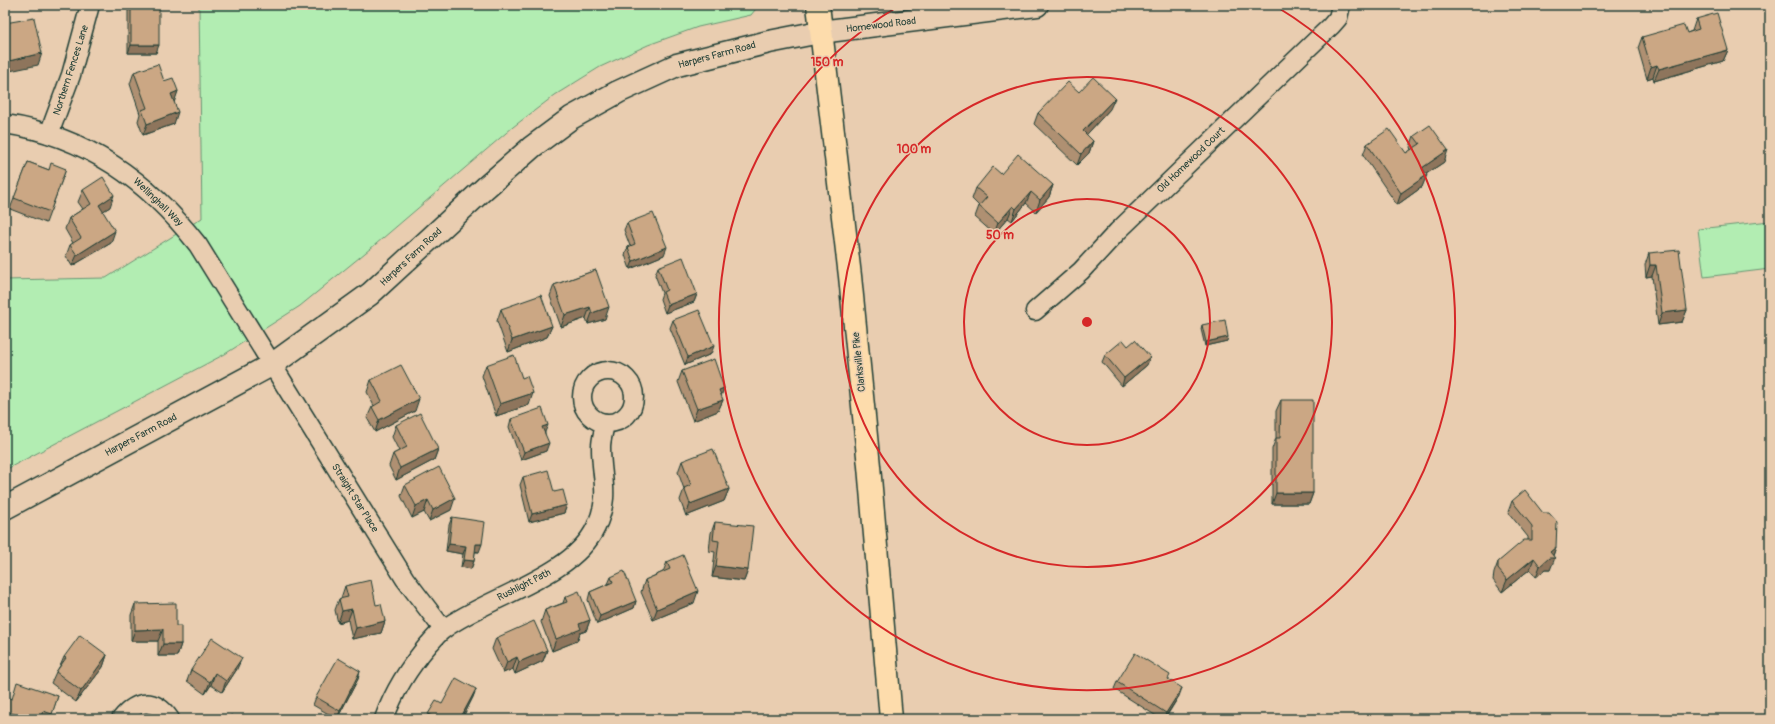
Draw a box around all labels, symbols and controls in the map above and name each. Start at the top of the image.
street label: Homewood Road [845,15,917,35]
street label: Northern Fences Lane [51,23,91,117]
street label: Harpers Farm Road [677,39,757,71]
text: 150 m [811,55,844,70]
street label: Old Homewood Court [1155,124,1228,195]
text: 100 m [897,142,932,157]
street label: Wellinghall Way [131,175,186,229]
street label: Harpers Farm Road [378,225,444,289]
text: 50 m [986,228,1014,243]
centre of rings [1080,315,1094,329]
street label: Clarksville Pike [850,331,868,392]
street label: Harpers Farm Road [103,411,179,459]
street label: Straight Star Place [329,461,381,535]
street label: Rushlight Path [495,566,553,604]

